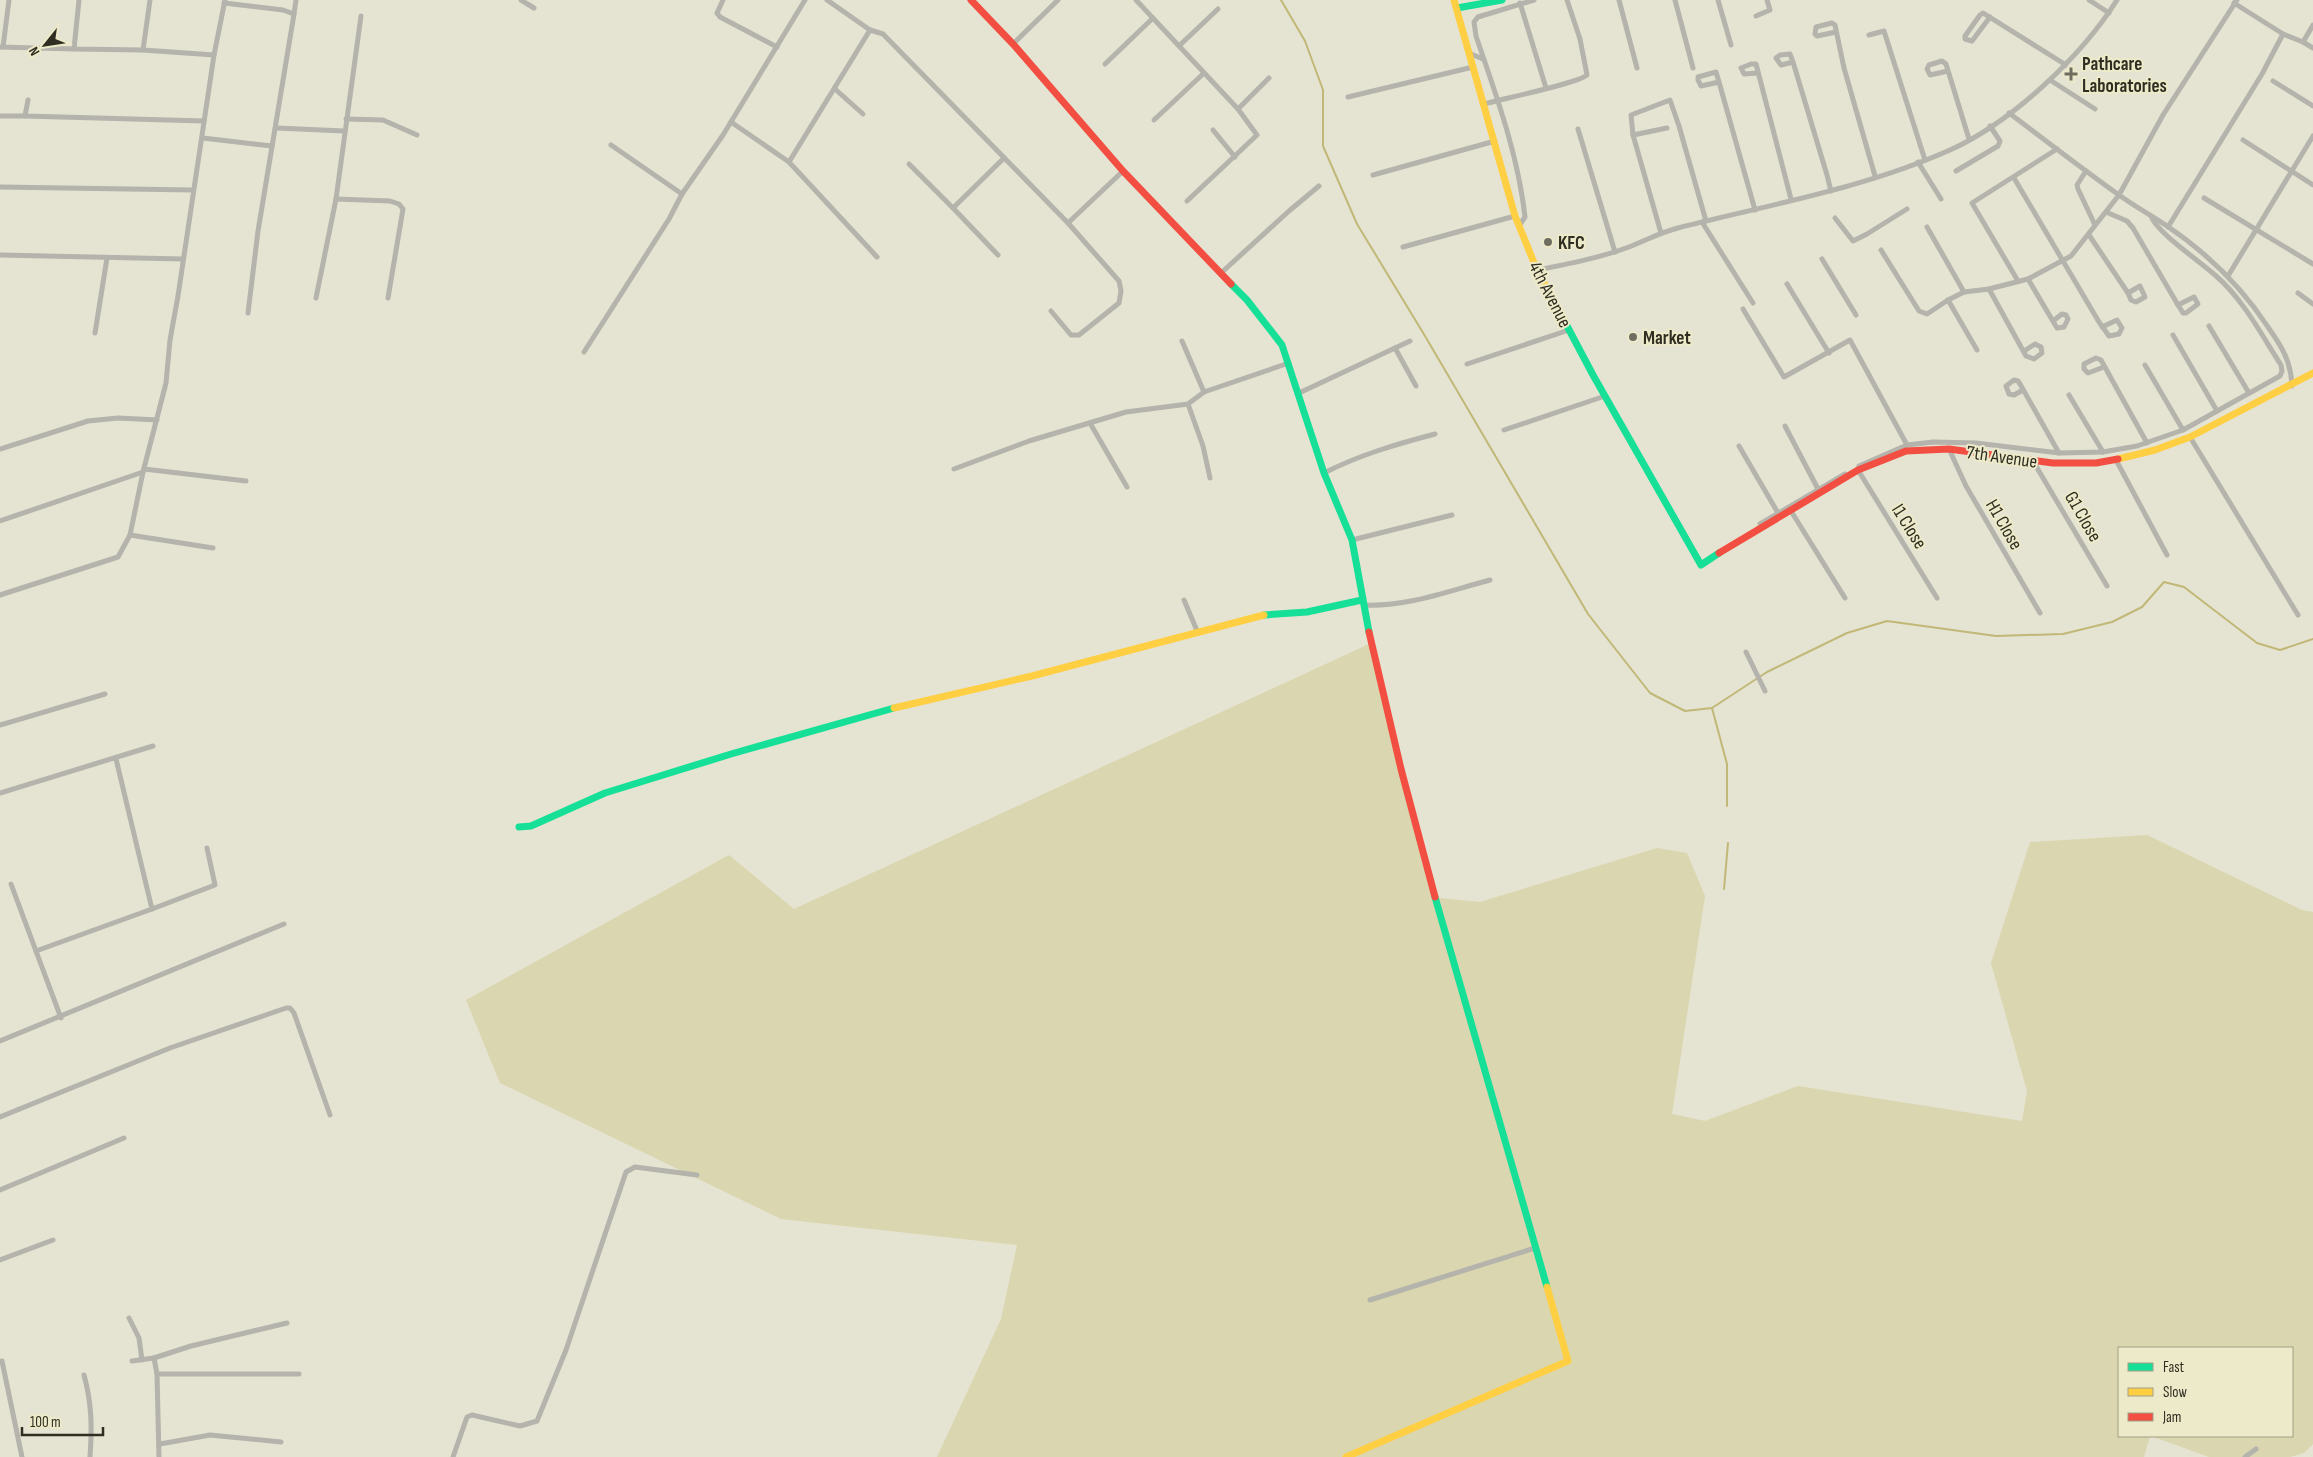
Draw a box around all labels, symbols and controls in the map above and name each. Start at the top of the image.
north arrow [20,20,70,70]
text: N [25,44,43,59]
place label: Pathcare Laboratories [2082,53,2167,98]
marker: Pathcare Laboratories [2064,67,2078,81]
place label: KFC [1558,232,1585,255]
marker: KFC [1542,236,1554,248]
street label: 4th Avenue [1523,258,1576,332]
place label: Market [1643,327,1691,350]
marker: Market [1627,331,1639,343]
street label: 7th Avenue [1965,441,2039,474]
street label: G1 Close [2059,487,2106,546]
street label: H1 Close [1980,495,2027,554]
street label: I1 Close [1886,500,1931,554]
legend [2118,1347,2293,1437]
text: Fast [2163,1358,2185,1377]
text: Slow [2163,1383,2187,1402]
scale bar [22,1404,104,1436]
text: Jam [2162,1408,2181,1427]
text: 100 m [30,1413,61,1432]

